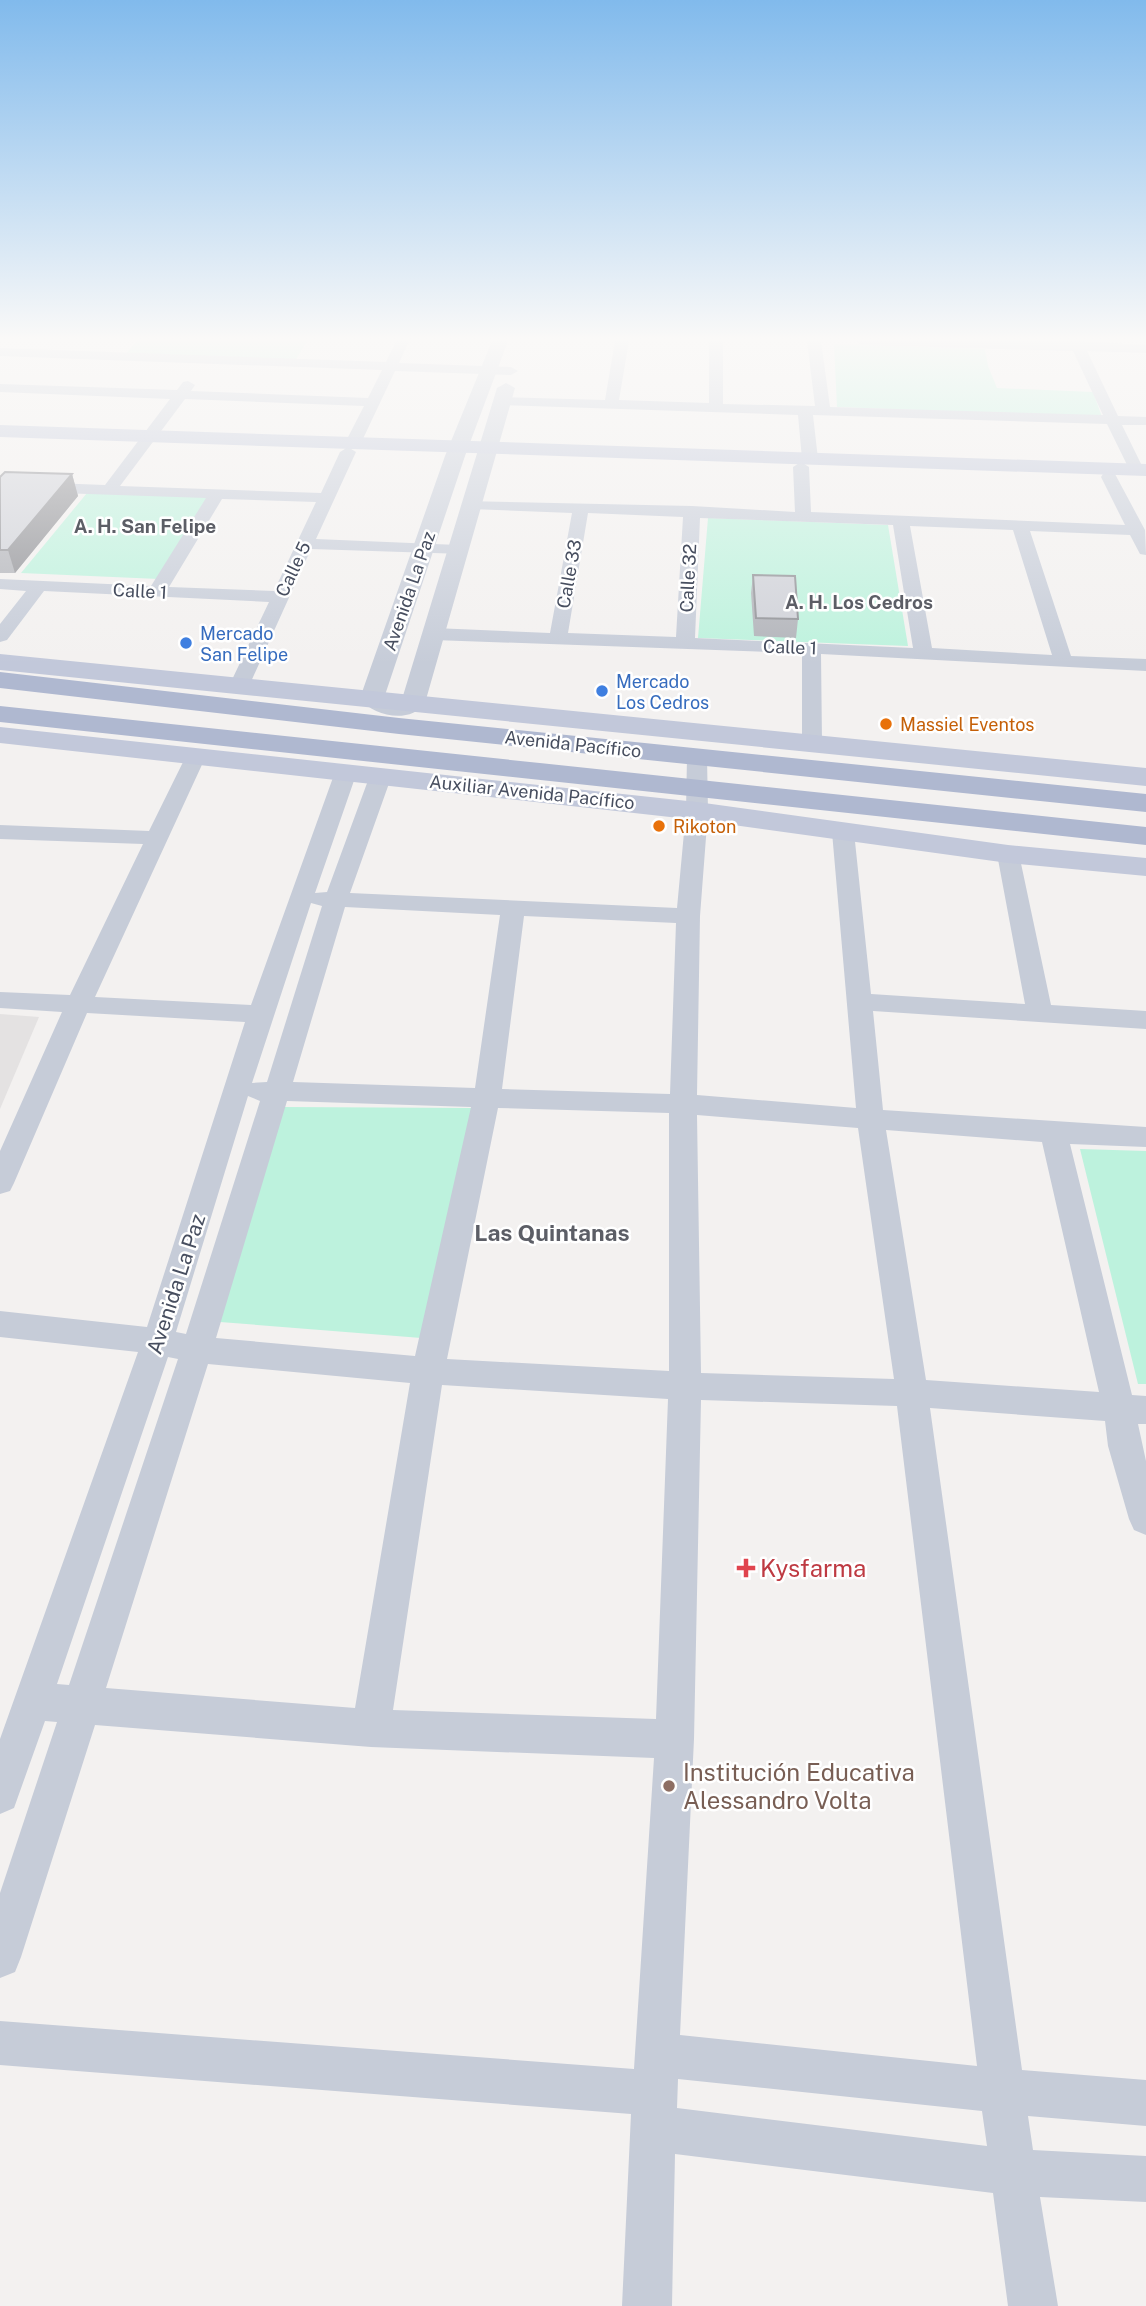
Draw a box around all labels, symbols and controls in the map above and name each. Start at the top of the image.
district label: A. H. San Felipe [74,515,216,537]
street label: Avenida La Paz [379,528,439,654]
street label: Calle 5 [271,538,315,600]
street label: Calle 33 [553,538,585,610]
street label: Calle 32 [676,543,700,613]
street label: Calle 1 [112,579,168,603]
district label: A. H. Los Cedros [785,591,933,613]
place label: Mercado San Felipe [200,623,288,665]
marker: Mercado San Felipe [178,635,194,651]
street label: Calle 1 [763,636,817,658]
place label: Mercado Los Cedros [616,671,709,713]
marker: Mercado Los Cedros [594,683,610,699]
place label: Massiel Eventos [900,714,1034,735]
marker: Massiel Eventos [878,716,894,732]
street label: Avenida Pacífico [504,726,642,762]
street label: Auxiliar Avenida Pacífico [428,771,636,813]
place label: Rikoton [673,816,736,837]
marker: Rikoton [651,818,667,834]
street label: Avenida La Paz [142,1211,210,1357]
district label: Las Quintanas [474,1219,630,1246]
place label: Kysfarma [760,1554,866,1582]
marker: Kysfarma [738,1560,754,1576]
place label: Institución Educativa Alessandro Volta [683,1758,915,1814]
marker: Institución Educativa Alessandro Volta [661,1778,677,1794]

